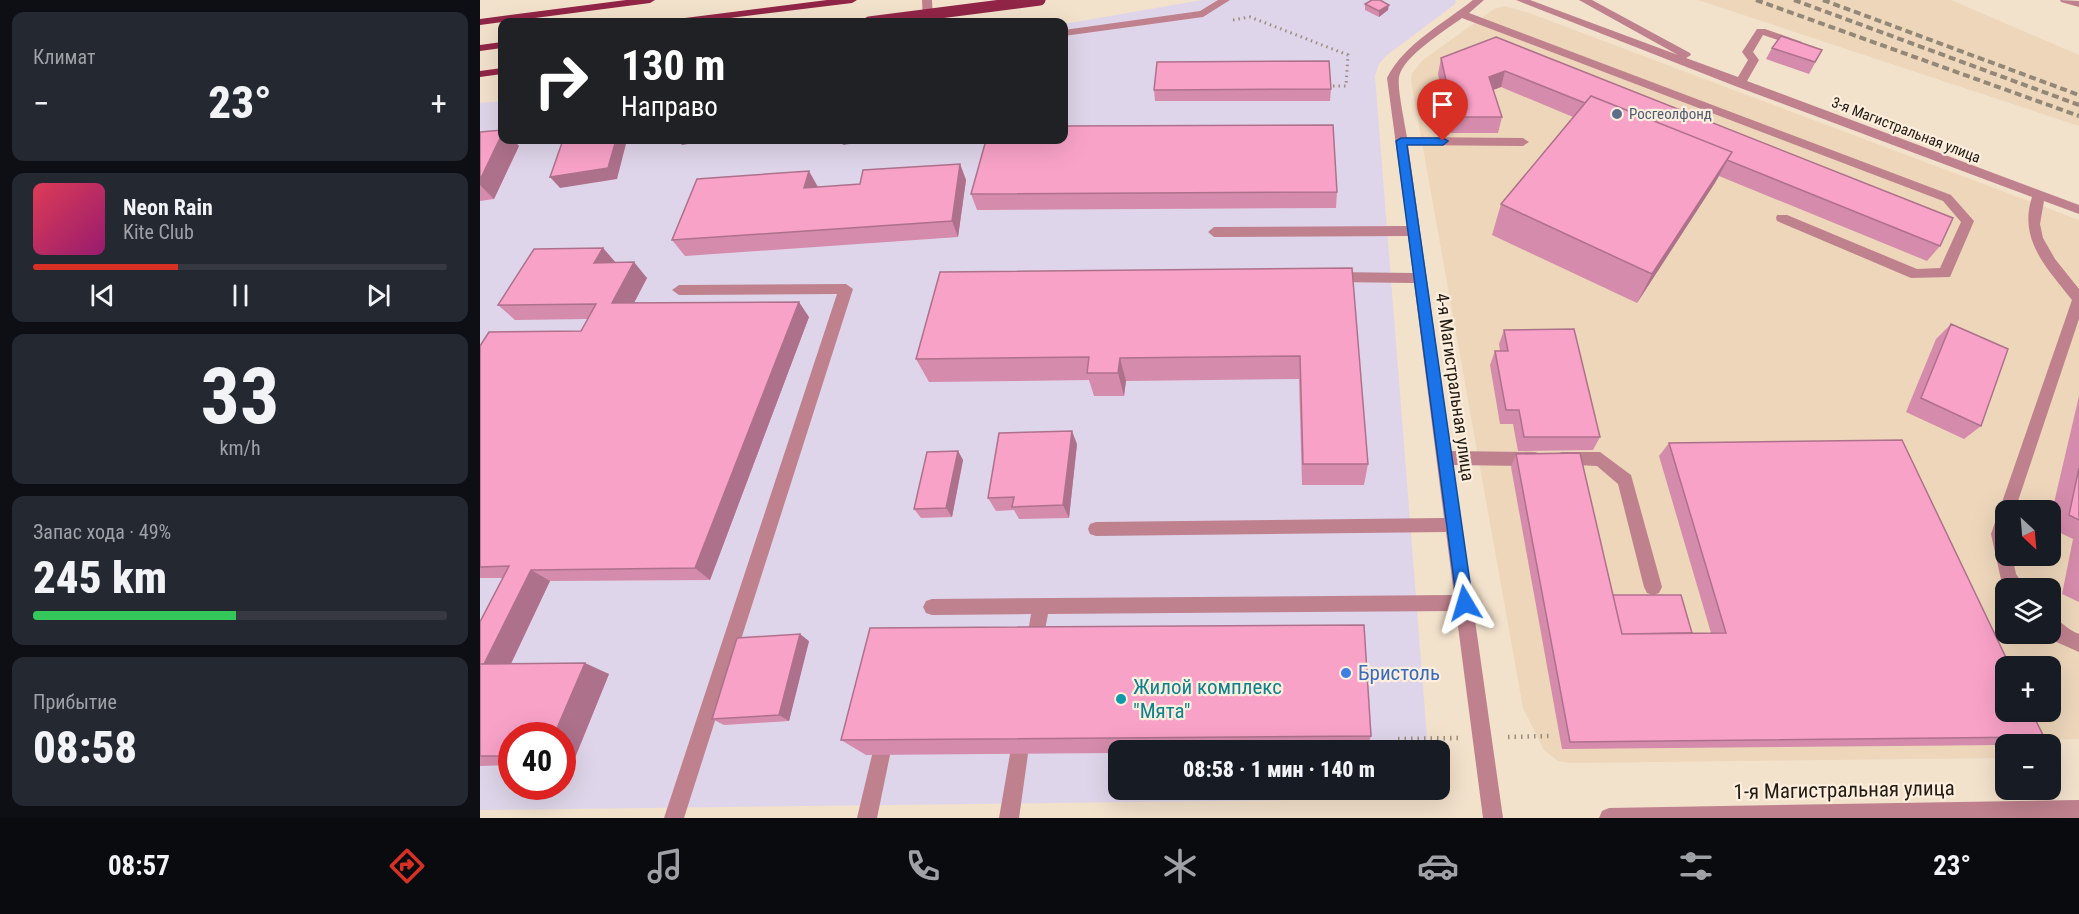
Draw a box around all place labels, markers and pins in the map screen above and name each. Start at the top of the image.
pin [1417,79,1468,141]
place label: Росгеолфонд [1629,105,1712,123]
marker: Росгеолфонд [1610,107,1624,121]
place label: Бристоль [1358,661,1440,685]
marker: Бристоль [1339,666,1353,680]
place label: Жилой комплекс "Мята" [1133,675,1282,723]
marker: Жилой комплекс "Мята" [1114,692,1128,706]

